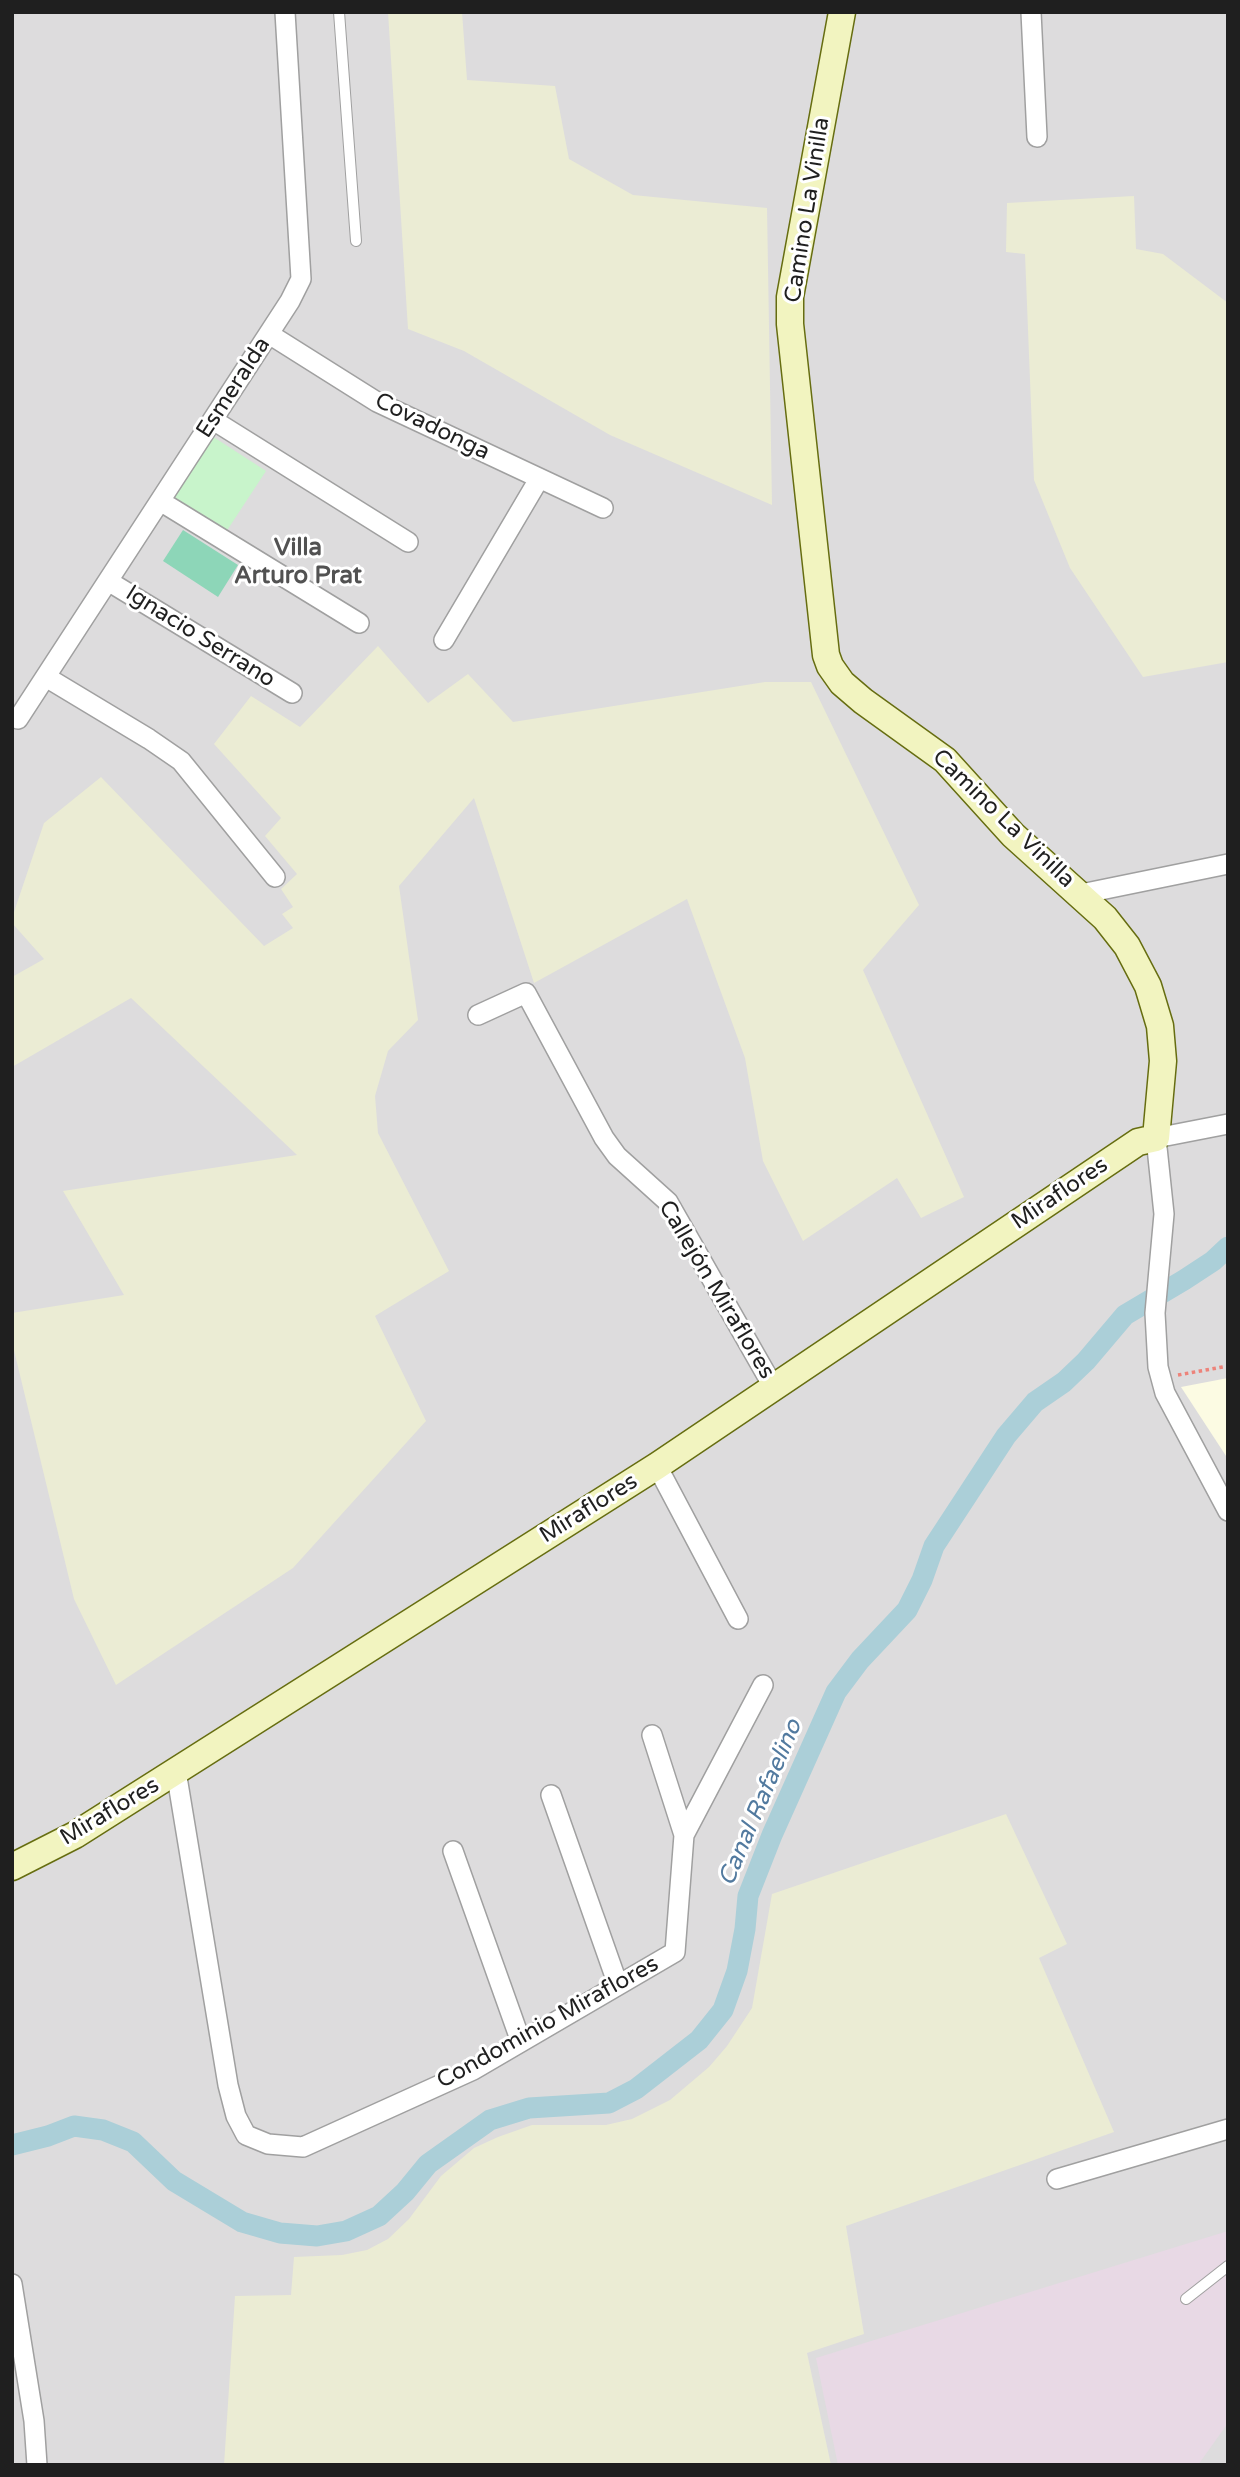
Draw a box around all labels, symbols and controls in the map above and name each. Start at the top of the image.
street label: Camino La Vinilla [780,115,836,305]
street label: Esmeralda [191,332,277,444]
street label: Covadonga [370,387,494,467]
district label: Villa Arturo Prat [234,535,362,591]
street label: Ignacio Serrano [120,580,280,694]
street label: Camino La Vinilla [926,744,1080,894]
street label: Miraflores [1007,1152,1113,1236]
street label: Callejón Miraflores [652,1196,780,1384]
street label: Miraflores [535,1468,643,1550]
water label: Canal Rafaelino [713,1716,809,1890]
street label: Miraflores [56,1772,164,1852]
street label: Condominio Miraflores [432,1951,664,2095]

